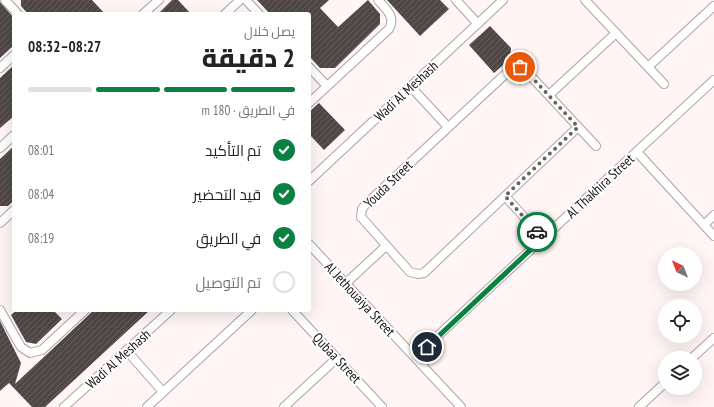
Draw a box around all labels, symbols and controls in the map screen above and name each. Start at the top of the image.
text: يصل خلال [244,23,295,40]
text: 08:27–08:32 [28,37,101,56]
text: 2 دقيقة [202,41,295,74]
pin [503,50,537,84]
icon: bag [509,56,531,78]
street label: Wadi Al Meshash [370,57,442,125]
text: في الطريق · 180 m [202,102,295,119]
icon: check [273,139,295,161]
text: تم التأكيد [205,141,261,160]
text: 08:01 [28,142,54,159]
street label: Al Thakhira Street [562,150,638,222]
street label: Youda Street [360,156,416,212]
icon: check [273,183,295,205]
text: قيد التحضير [193,185,261,204]
text: 08:04 [28,186,54,203]
courier [517,212,557,252]
icon: car [526,221,548,243]
icon: check [273,227,295,249]
text: في الطريق [196,229,261,248]
text: 08:19 [28,230,54,247]
north arrow [658,247,702,291]
map controls [658,247,702,395]
street label: Al Jethouaiya Street [321,258,399,340]
text: تم التوصيل [195,273,261,292]
button: locate [658,299,702,343]
street label: Wadi Al Meshash [82,325,154,393]
street label: Qubaa Street [309,329,365,387]
pin [410,330,444,364]
icon: home [416,336,438,358]
button: layers [658,351,702,395]

